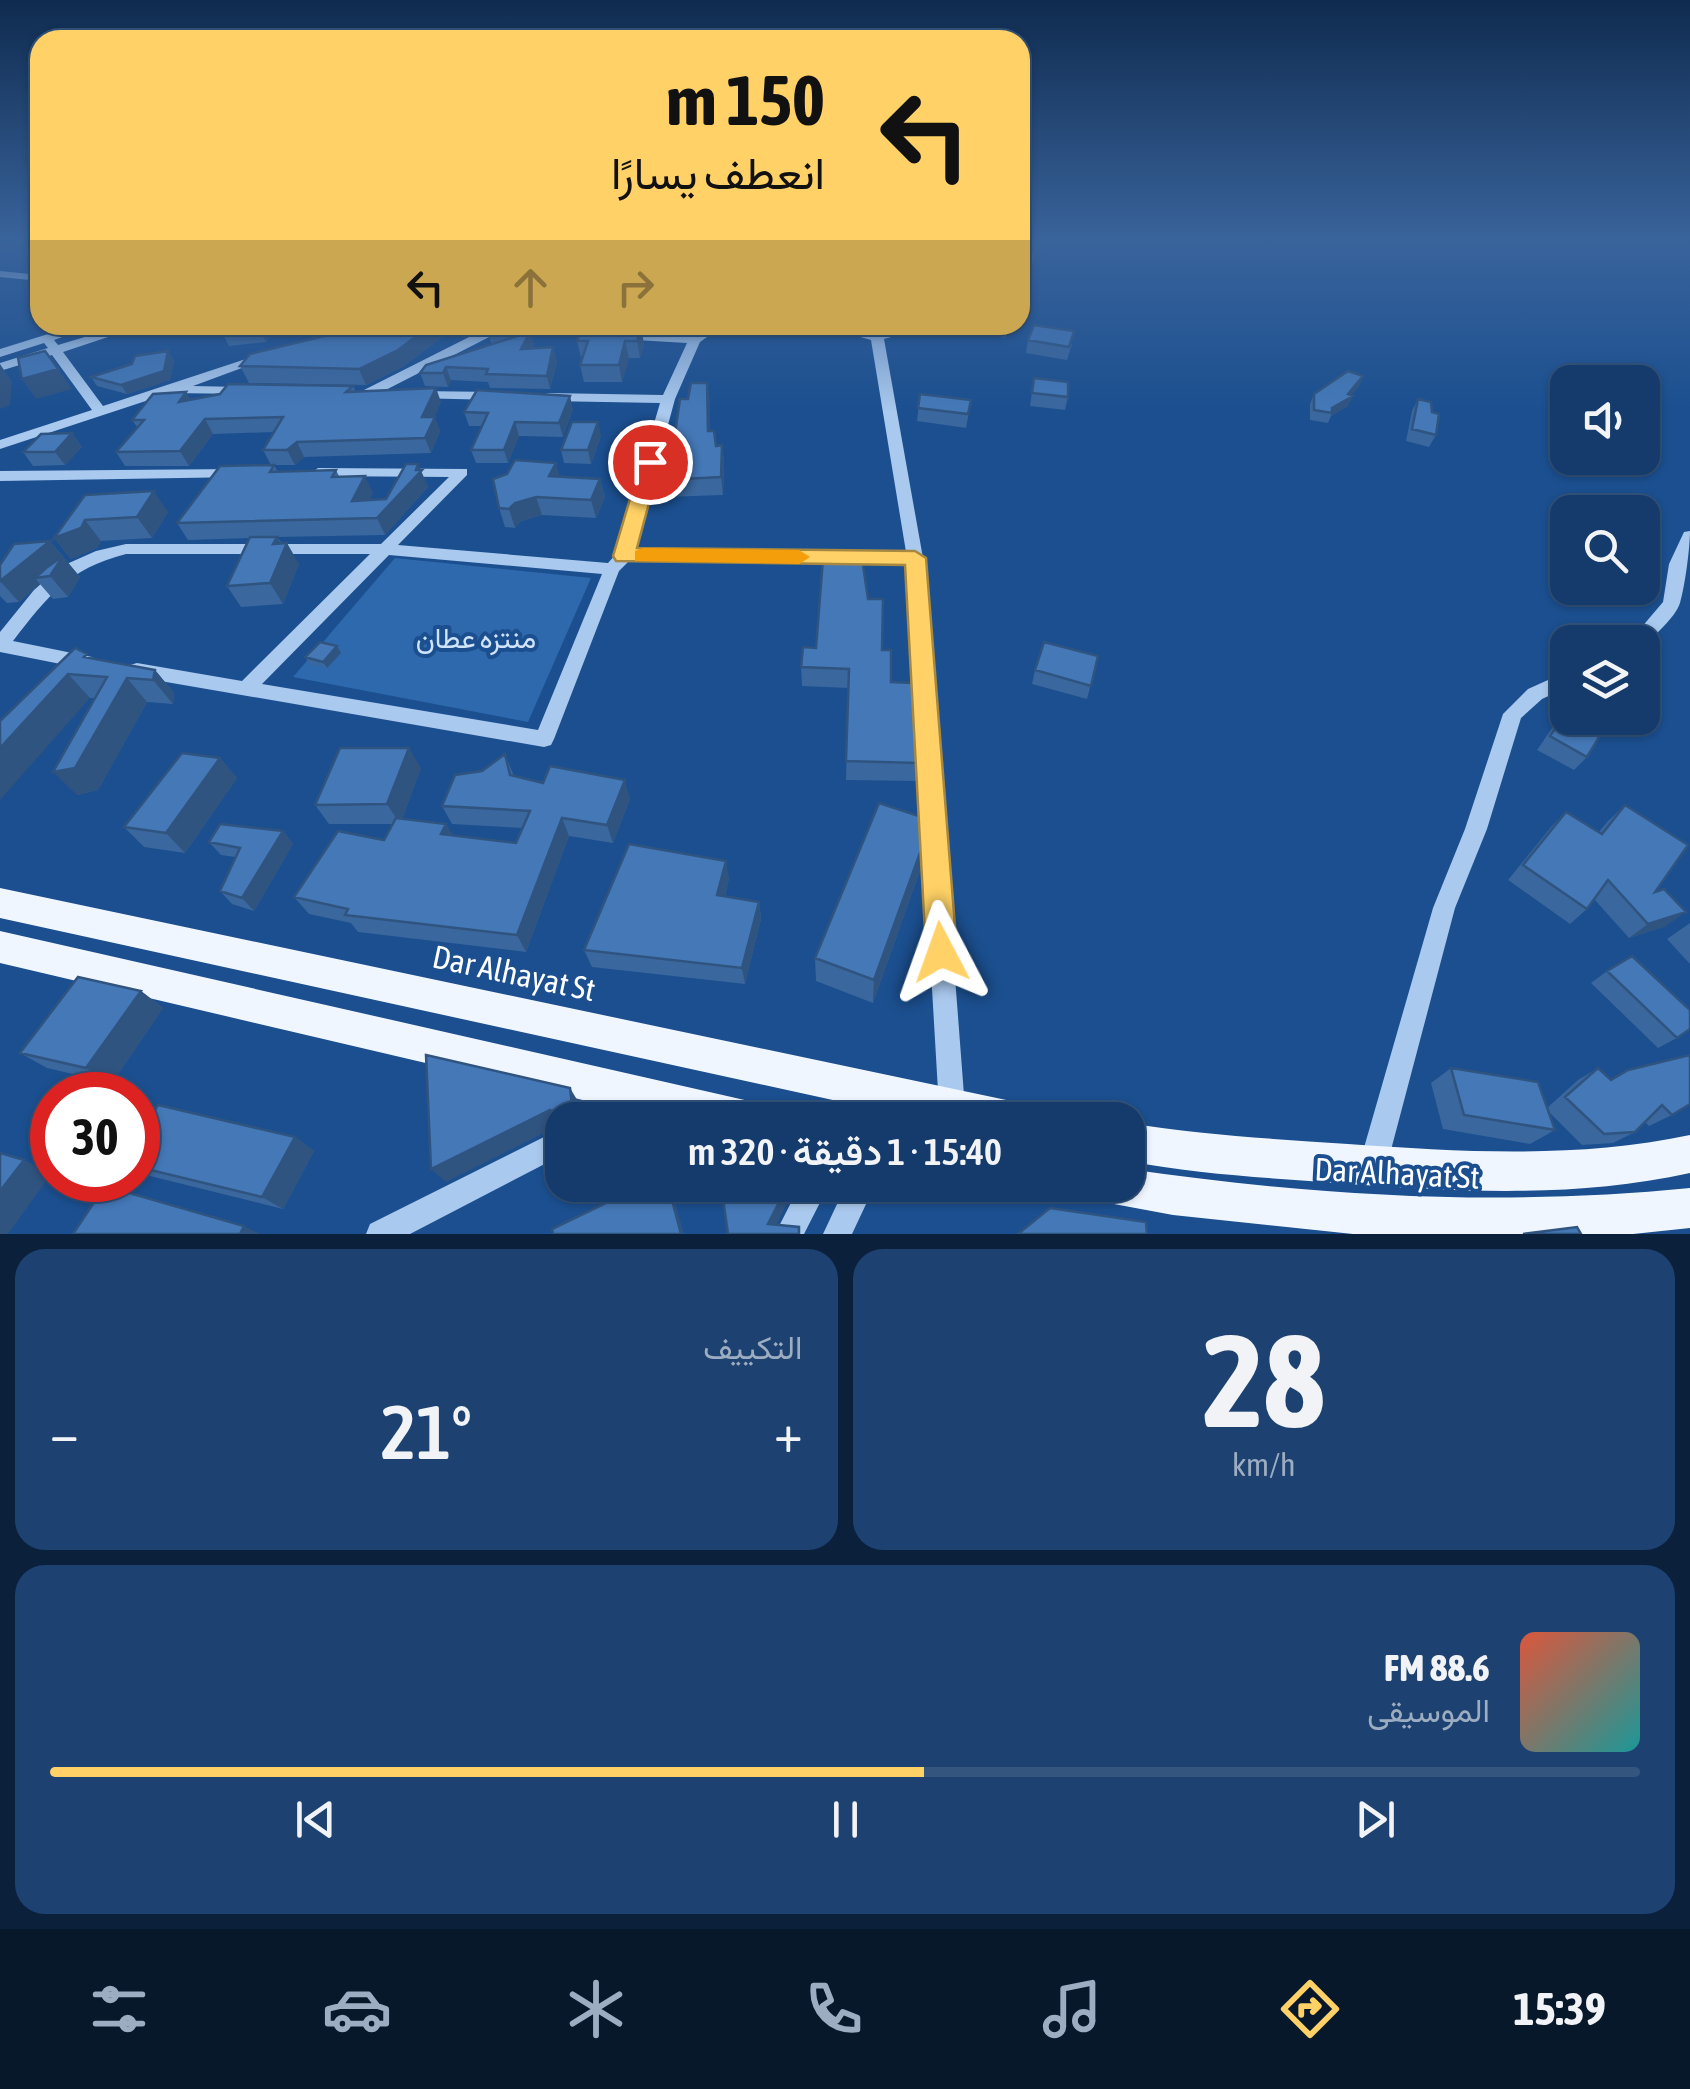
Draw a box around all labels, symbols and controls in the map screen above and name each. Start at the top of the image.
text: 150 m [666,60,825,140]
icon: left [860,70,990,200]
text: انعطف يسارًا [611,147,825,199]
icon: left [398,260,453,315]
icon: ahead [503,260,558,315]
icon: right [608,260,663,315]
map controls [1550,365,1660,735]
button: sound [1550,365,1660,475]
pin [608,420,693,505]
icon: arrive [623,435,678,490]
button: search [1550,495,1660,605]
park label: منتزه عطان [416,622,536,656]
button: layers [1550,625,1660,735]
position arrow [889,900,993,1004]
street label: Dar Alhayat St [429,938,599,1008]
speed limit sign: 30 [30,1072,160,1202]
text: 15:40 · 1 دقيقة · 320 m [688,1130,1002,1173]
street label: Dar Alhayat St [1314,1150,1480,1196]
text: 28 [1203,1306,1325,1455]
text: التكييف [703,1329,803,1366]
text: 21° [381,1389,472,1475]
text: − [50,1401,79,1464]
text: + [774,1401,802,1464]
text: km/h [1232,1446,1295,1483]
text: 88.6 FM [1384,1646,1490,1689]
text: الموسيقى [1367,1692,1490,1729]
icon: previous [288,1792,343,1847]
icon: pause [818,1792,873,1847]
icon: next [1348,1792,1403,1847]
icon: filters [84,1974,154,2044]
icon: car [322,1974,392,2044]
icon: climate [561,1974,631,2044]
icon: phone [799,1974,869,2044]
icon: music [1037,1974,1107,2044]
icon: directions [1275,1974,1345,2044]
text: 15:39 [1513,1983,1606,2035]

